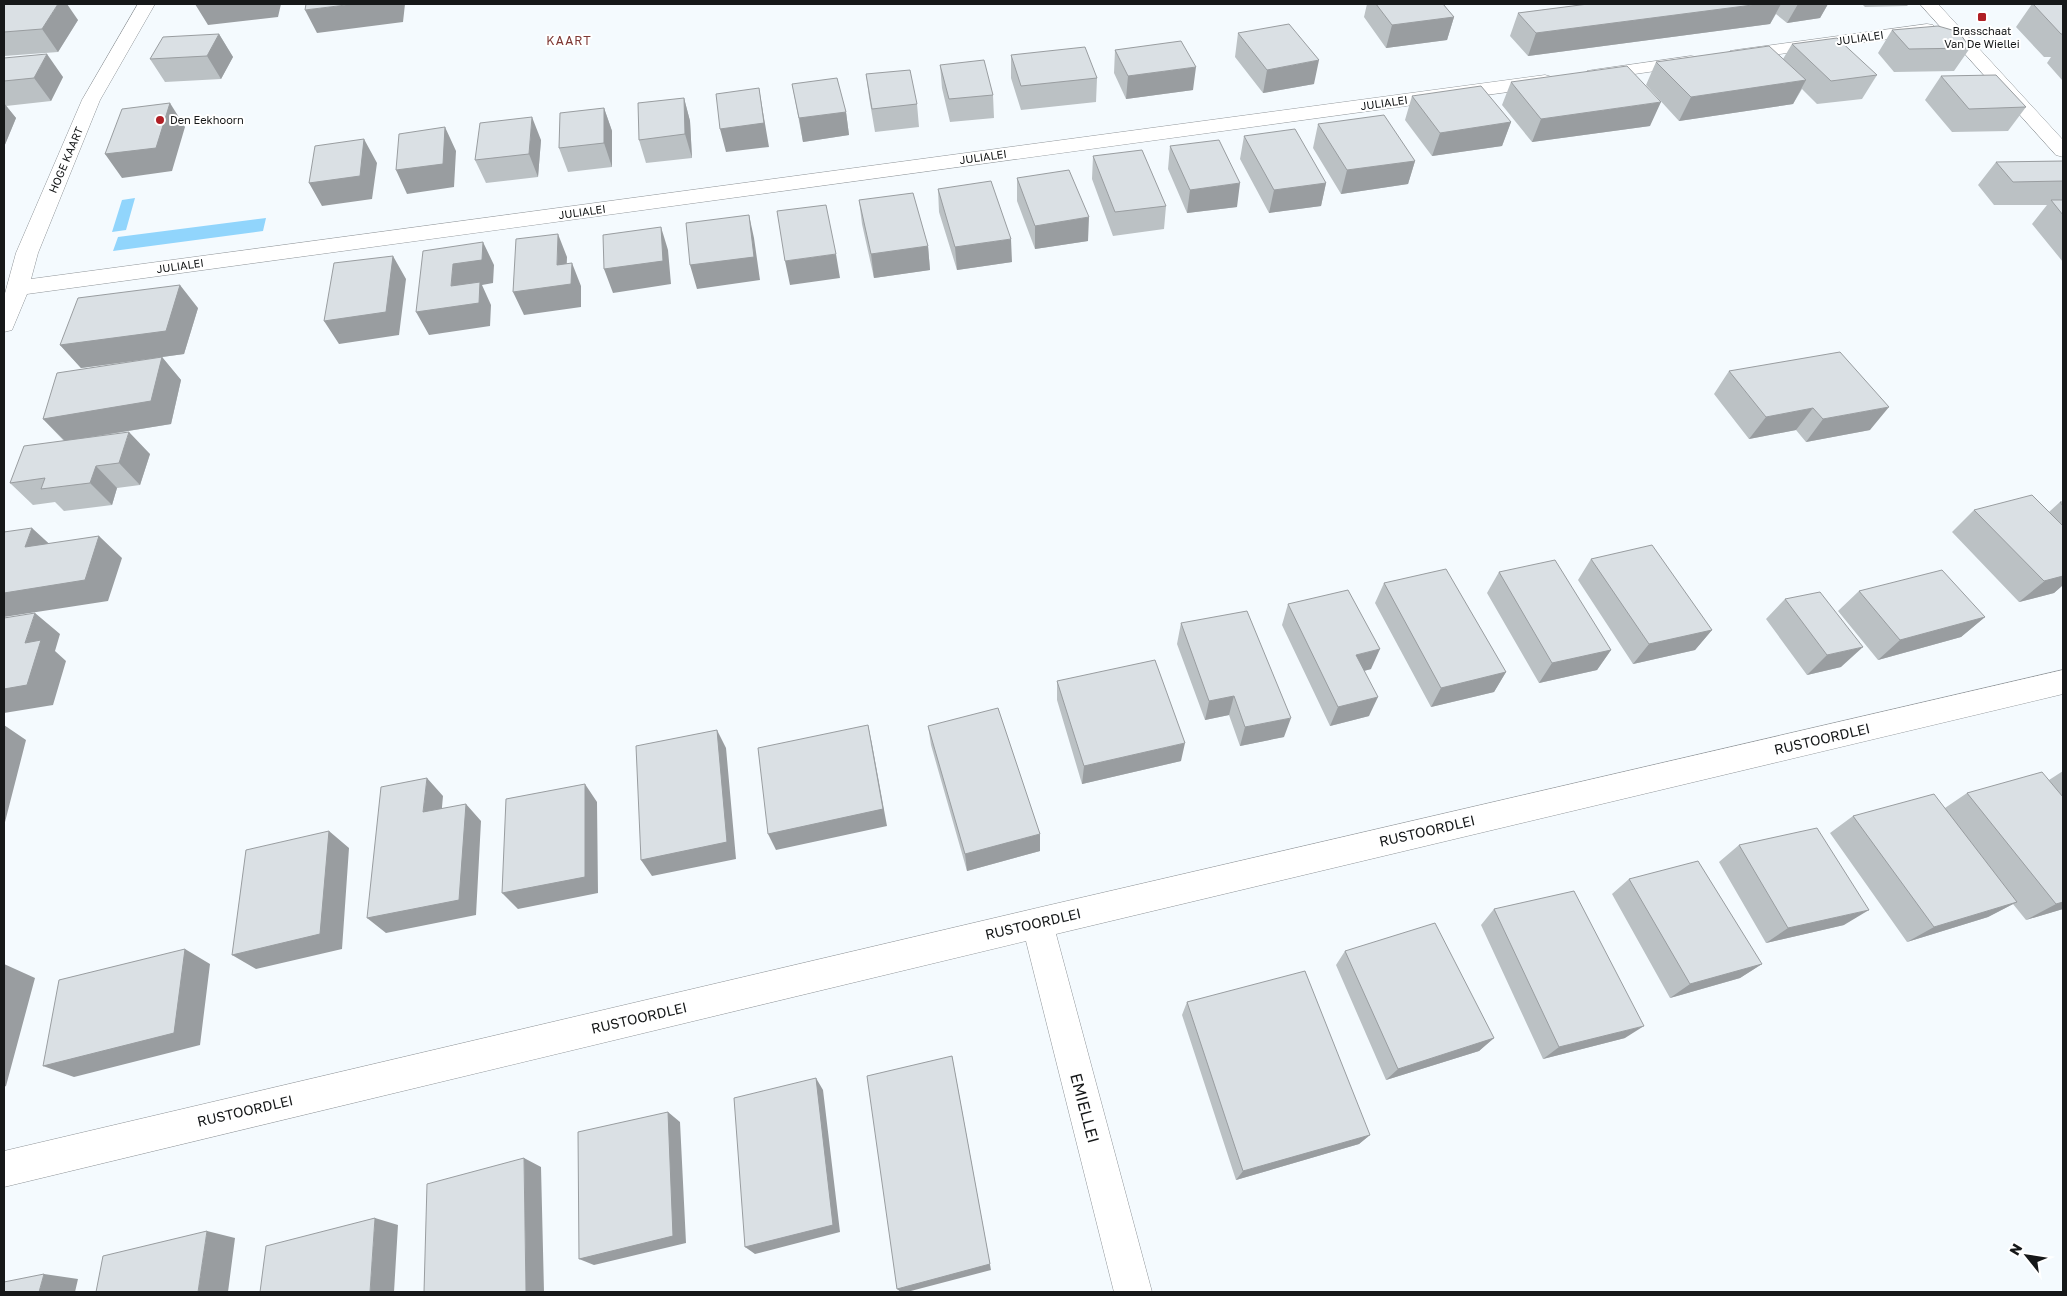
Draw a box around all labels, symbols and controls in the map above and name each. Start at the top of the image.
marker: Brasschaat Van De Wiellei [1976,11,1988,23]
place label: Brasschaat Van De Wiellei [1944,24,2020,50]
street label: JULIALEI [1835,28,1884,47]
district label: KAART [546,33,592,48]
street label: JULIALEI [1359,93,1408,112]
place label: Den Eekhoorn [170,113,244,126]
marker: Den Eekhoorn [154,114,166,126]
street label: HOGE KAART [46,125,85,195]
street label: JULIALEI [958,147,1007,166]
street label: JULIALEI [557,202,606,221]
street label: JULIALEI [155,256,204,275]
street label: RUSTOORDLEI [1772,719,1871,758]
street label: RUSTOORDLEI [1377,811,1476,850]
street label: RUSTOORDLEI [983,904,1082,943]
street label: RUSTOORDLEI [589,998,688,1037]
street label: EMIELLEI [1066,1071,1104,1145]
street label: RUSTOORDLEI [195,1091,294,1130]
north arrow [2002,1231,2052,1281]
text: N [2005,1240,2025,1258]

